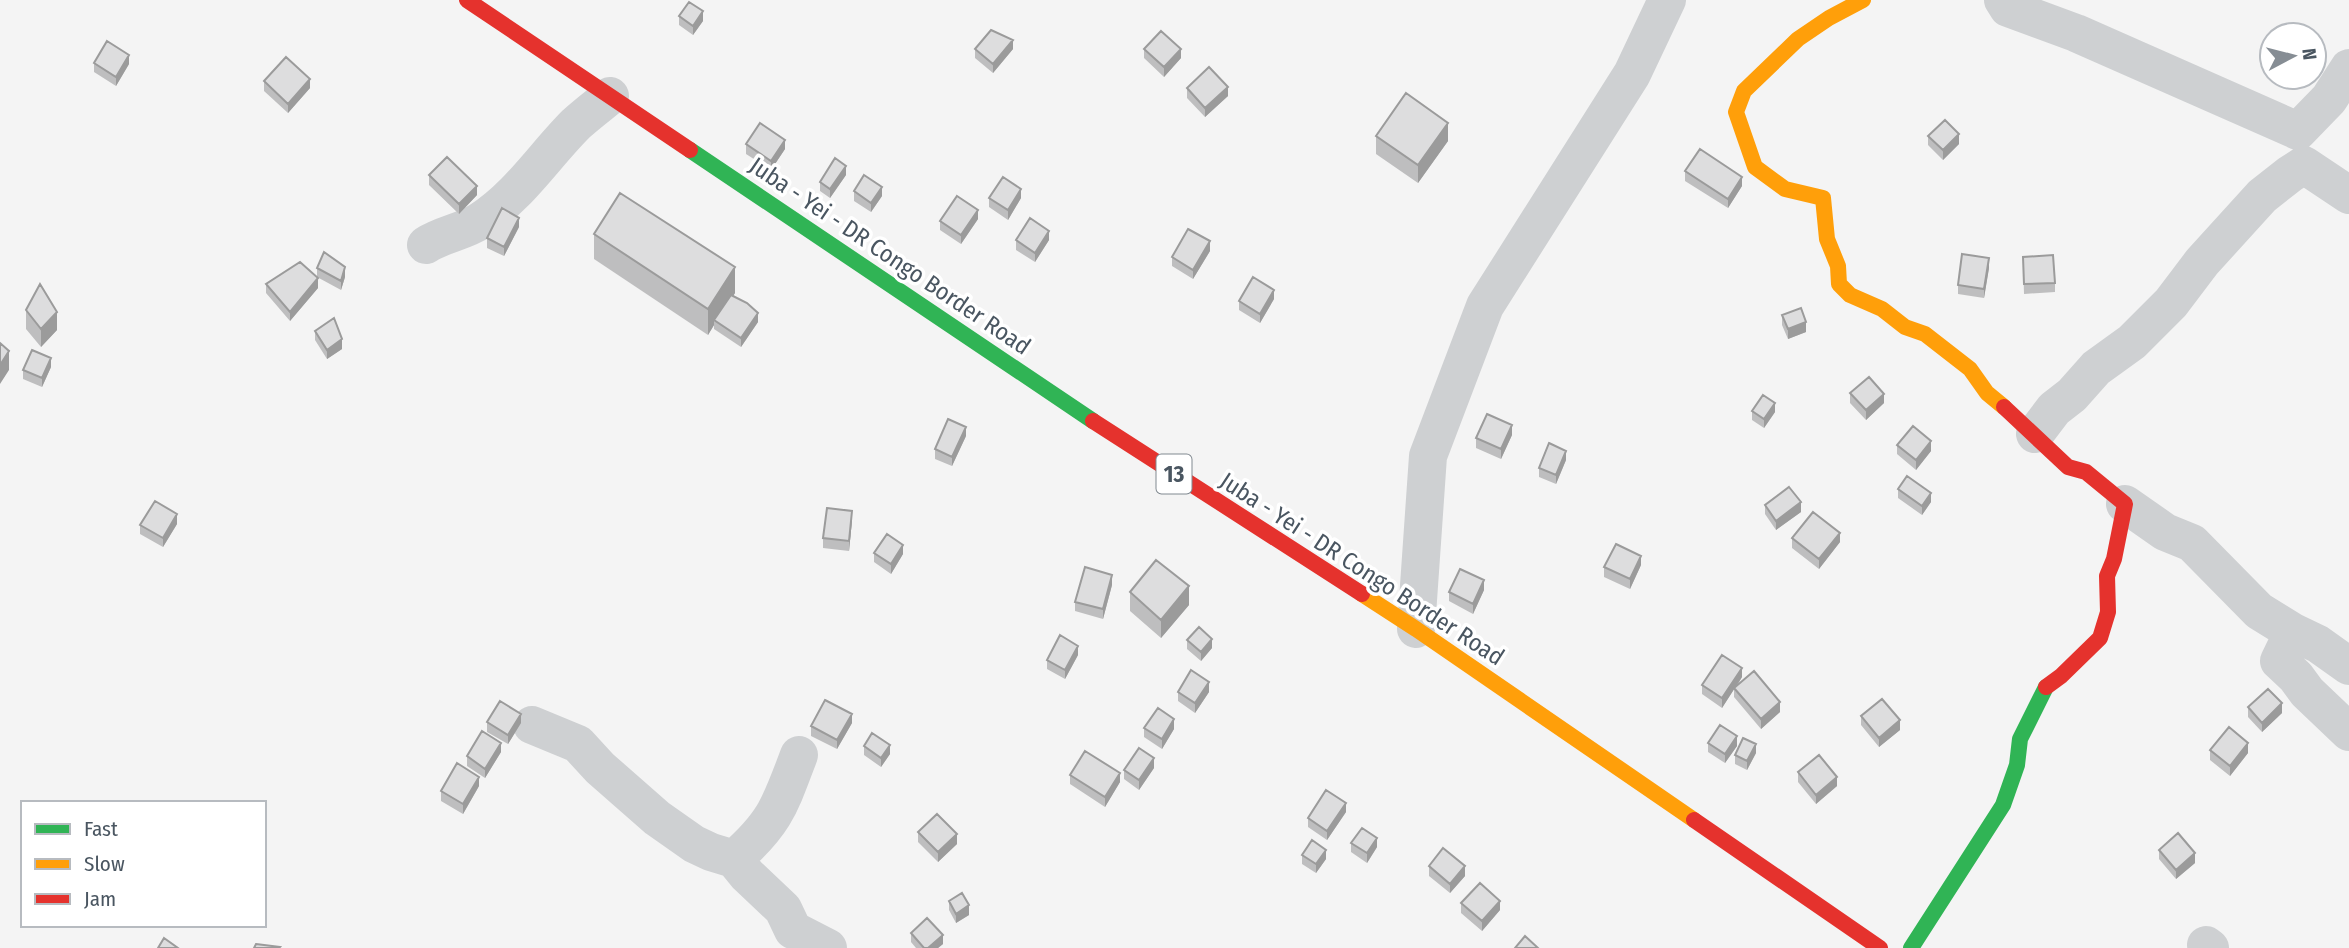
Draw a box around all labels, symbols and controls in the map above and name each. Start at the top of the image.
north arrow [2258,21,2328,91]
text: N [2297,47,2321,61]
street label: Juba - Yei - DR Congo Border Road [744,151,1036,361]
road number: 13 [1156,454,1192,494]
street label: Juba - Yei - DR Congo Border Road [1215,467,1509,671]
legend [21,801,266,927]
text: Fast [84,816,118,842]
text: Slow [84,851,125,877]
text: Jam [84,886,116,912]

